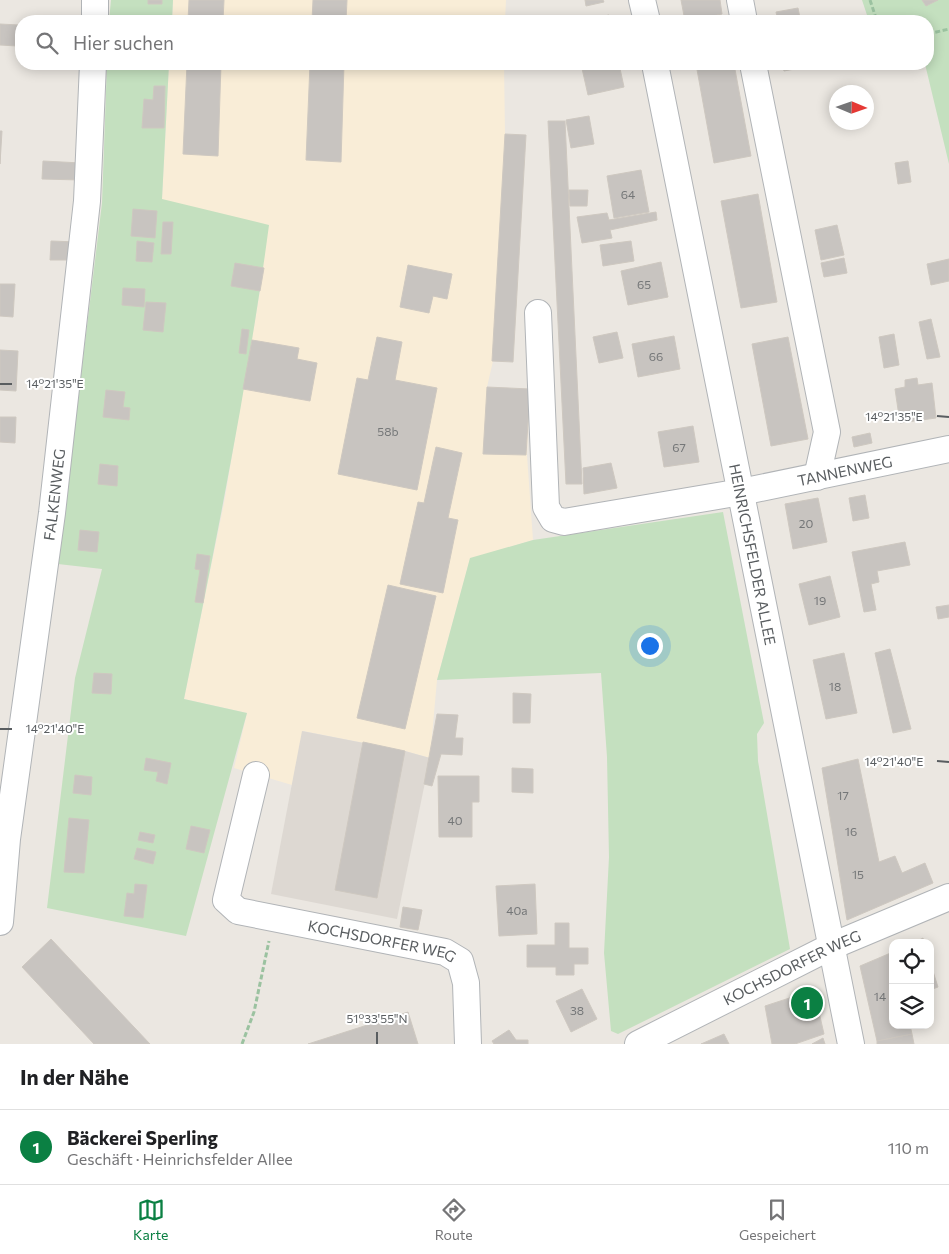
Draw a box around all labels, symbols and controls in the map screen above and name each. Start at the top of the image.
search box [15,15,934,70]
icon: search [33,29,61,57]
text: Hier suchen [73,31,174,54]
north arrow [829,85,874,130]
house number: 64 [621,187,635,201]
house number: 65 [637,277,651,291]
house number: 66 [649,349,663,363]
text: 14°21'35"E [26,376,84,390]
text: 14°21'35"E [865,409,923,423]
house number: 58b [377,424,399,438]
house number: 67 [672,440,686,454]
street label: FALKENWEG [39,448,68,542]
street label: TANNENWEG [796,452,894,489]
street label: HEINRICHSFELDER ALLEE [726,462,780,647]
house number: 20 [799,516,813,530]
house number: 19 [814,593,826,607]
your location [637,633,663,659]
house number: 18 [829,679,841,693]
text: 14°21'40"E [26,721,84,735]
text: 14°21'40"E [865,754,923,768]
house number: 17 [837,788,849,802]
house number: 40 [447,813,463,827]
house number: 16 [845,824,857,838]
house number: 15 [852,867,864,881]
house number: 40a [506,903,528,917]
street label: KOCHSDORFER WEG [306,916,460,966]
street label: KOCHSDORFER WEG [720,926,863,1009]
map controls [889,939,934,1029]
button: locate [889,939,934,984]
pin: 1 [791,984,823,1022]
button: layers [889,984,934,1029]
house number: 14 [874,989,886,1003]
house number: 38 [570,1003,584,1017]
text: 51°33'55"N [346,1011,408,1025]
text: In der Nähe [20,1064,129,1089]
text: Bäckerei Sperling [67,1126,218,1149]
text: 1 [32,1138,40,1157]
text: 110 m [888,1138,929,1157]
text: Geschäft · Heinrichsfelder Allee [67,1149,293,1168]
tab: Karte [133,1196,168,1243]
tab: Route [435,1196,473,1243]
tab: Gespeichert [739,1196,816,1243]

